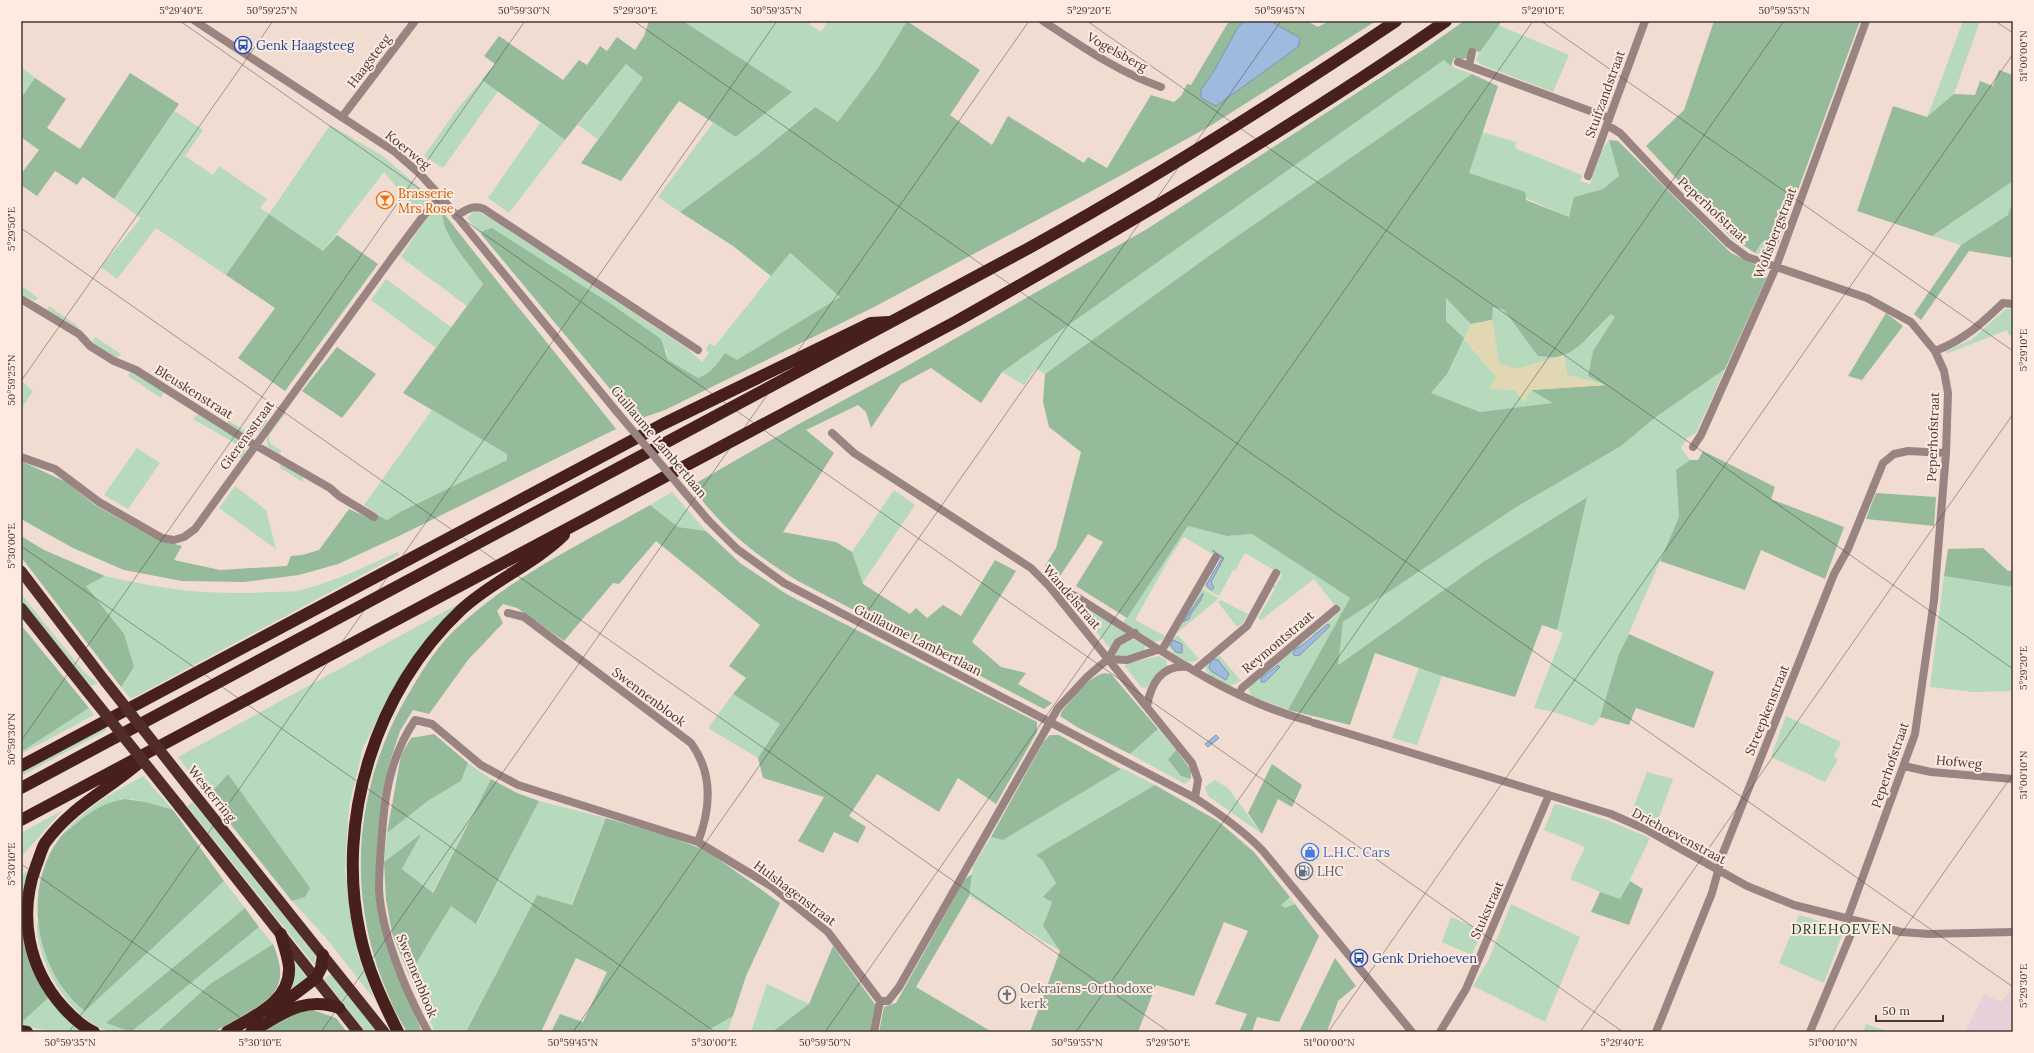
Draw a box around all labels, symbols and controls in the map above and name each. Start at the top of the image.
text: 5°29'40"E [159,4,203,17]
text: 50°59'25"N [247,4,298,17]
text: 50°59'30"N [498,4,550,17]
text: 5°29'30"E [613,4,657,17]
text: 50°59'35"N [750,4,802,17]
text: 5°29'20"E [1067,4,1111,17]
text: 50°59'45"N [1255,4,1306,17]
text: 5°29'10"E [1522,4,1564,17]
text: 50°59'55"N [1759,4,1810,17]
street label: Vogelsberg [1083,28,1151,76]
street label: Haagsteeg [343,30,395,91]
text: 51°00'00"N [2017,30,2030,82]
bus stop icon: Genk Haagsteeg [233,35,253,55]
place label: Genk Haagsteeg [256,37,355,54]
street label: Stuifzandstraat [1581,48,1629,140]
street label: Koerweg [382,127,435,174]
street label: Peperhofstraat [1674,173,1752,247]
place label: Brasserie Mrs Rose [398,185,454,217]
street label: Wolfsbergstraat [1750,185,1800,281]
bar icon: Brasserie Mrs Rose [375,190,395,210]
text: 5°29'50"E [5,207,18,251]
text: 5°29'10"E [2017,329,2030,371]
text: 50°59'25"N [5,354,18,405]
street label: Bleuskenstraat [152,361,236,423]
street label: Guillaume Lambertlaan [607,382,711,502]
street label: Peperhofstraat [1923,392,1943,482]
street label: Gierensstraat [216,397,278,473]
text: 5°30'00"E [5,523,18,569]
street label: Wandelstraat [1039,561,1105,633]
street label: Guillaume Lambertlaan [851,600,985,680]
street label: Reymontstraat [1238,607,1318,677]
text: 5°29'20"E [2017,646,2030,690]
street label: Streepkenstraat [1741,662,1793,758]
street label: Swennenblook [608,664,690,730]
text: 50°59'30"N [5,713,18,765]
street label: Peperhofstraat [1867,720,1913,810]
text: 51°00'10"N [2017,750,2030,799]
street label: Hofweg [1935,752,1984,773]
street label: Westerring [184,762,240,826]
street label: Driehoevenstraat [1629,804,1729,868]
shop icon: L.H.C. Cars [1300,842,1320,862]
text: 5°30'10"E [5,843,18,885]
place label: L.H.C. Cars [1323,844,1390,861]
street label: Hulshagenstraat [750,857,840,929]
fuel station icon: LHC [1294,861,1314,881]
place label: LHC [1317,863,1344,880]
street label: Stukstraat [1467,878,1507,942]
district label: DRIEHOEVEN [1791,920,1893,938]
street label: Swennenblook [393,932,441,1020]
bus stop icon: Genk Driehoeven [1349,948,1369,968]
place label: Genk Driehoeven [1372,950,1477,967]
text: 5°29'30"E [2017,964,2030,1008]
place label: Oekraïens-Orthodoxe kerk [1020,980,1153,1012]
church icon: Oekraïens-Orthodoxe kerk [997,985,1017,1005]
scale bar [1876,997,1943,1023]
text: 50 m [1882,1003,1910,1018]
text: 50°59'35"N [44,1036,96,1049]
text: 5°30'10"E [239,1036,281,1049]
text: 50°59'45"N [548,1036,599,1049]
text: 5°30'00"E [691,1036,737,1049]
text: 50°59'50"N [799,1036,851,1049]
text: 50°59'55"N [1052,1036,1103,1049]
text: 5°29'50"E [1146,1036,1190,1049]
text: 51°00'00"N [1303,1036,1355,1049]
text: 5°29'40"E [1600,1036,1644,1049]
text: 51°00'10"N [1809,1036,1858,1049]

